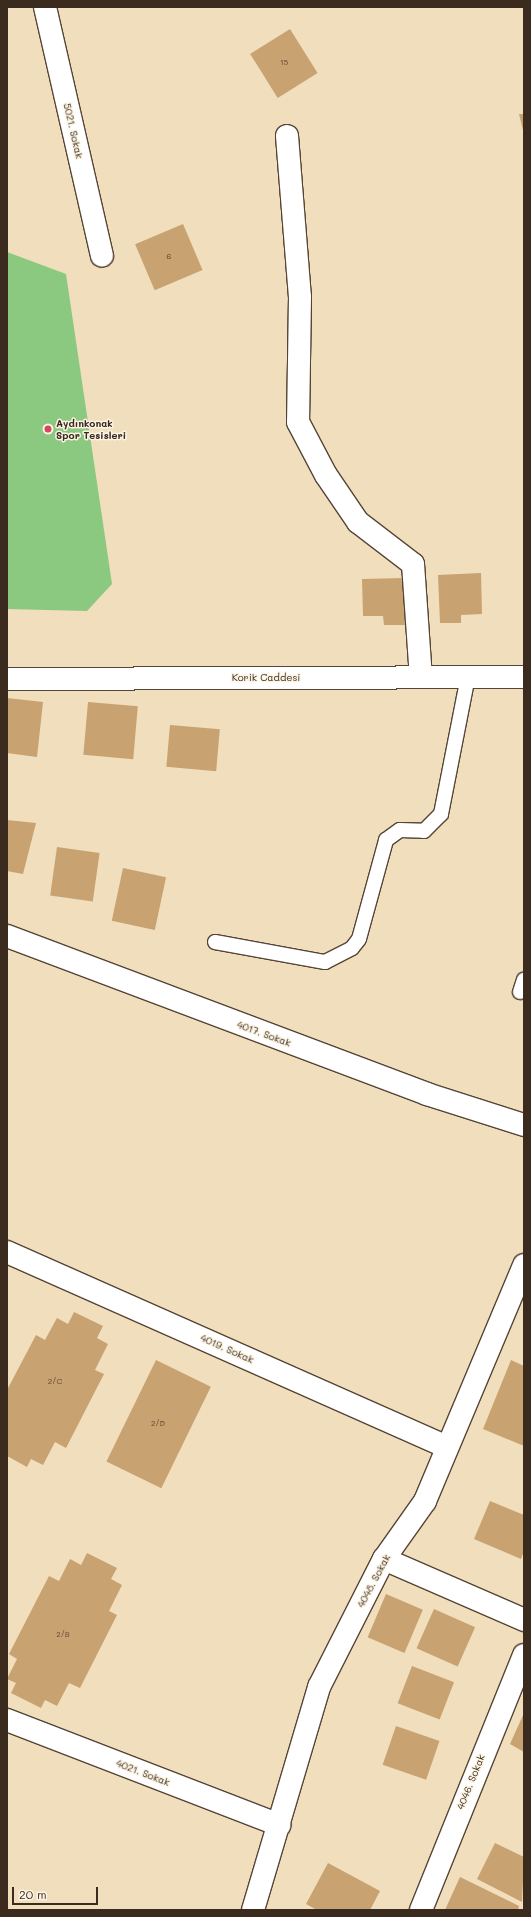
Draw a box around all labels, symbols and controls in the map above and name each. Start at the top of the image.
house number: 15 [280,58,288,68]
street label: 5021. Sokak [61,102,85,160]
house number: 6 [167,252,171,262]
place label: Aydınkonak Spor Tesisleri [56,417,126,440]
marker: Aydınkonak Spor Tesisleri [43,424,53,434]
street label: Korik Caddesi [232,672,300,684]
street label: 4017. Sokak [235,1019,293,1049]
street label: 4019. Sokak [199,1332,255,1366]
house number: 2/C [48,1377,62,1387]
house number: 2/D [151,1419,165,1429]
street label: 4048. Sokak [355,1552,393,1610]
house number: 2/B [56,1630,70,1640]
street label: 4046. Sokak [454,1753,488,1811]
street label: 4021. Sokak [114,1757,172,1789]
scale bar [14,1879,100,1905]
text: 20 m [19,1886,47,1902]

